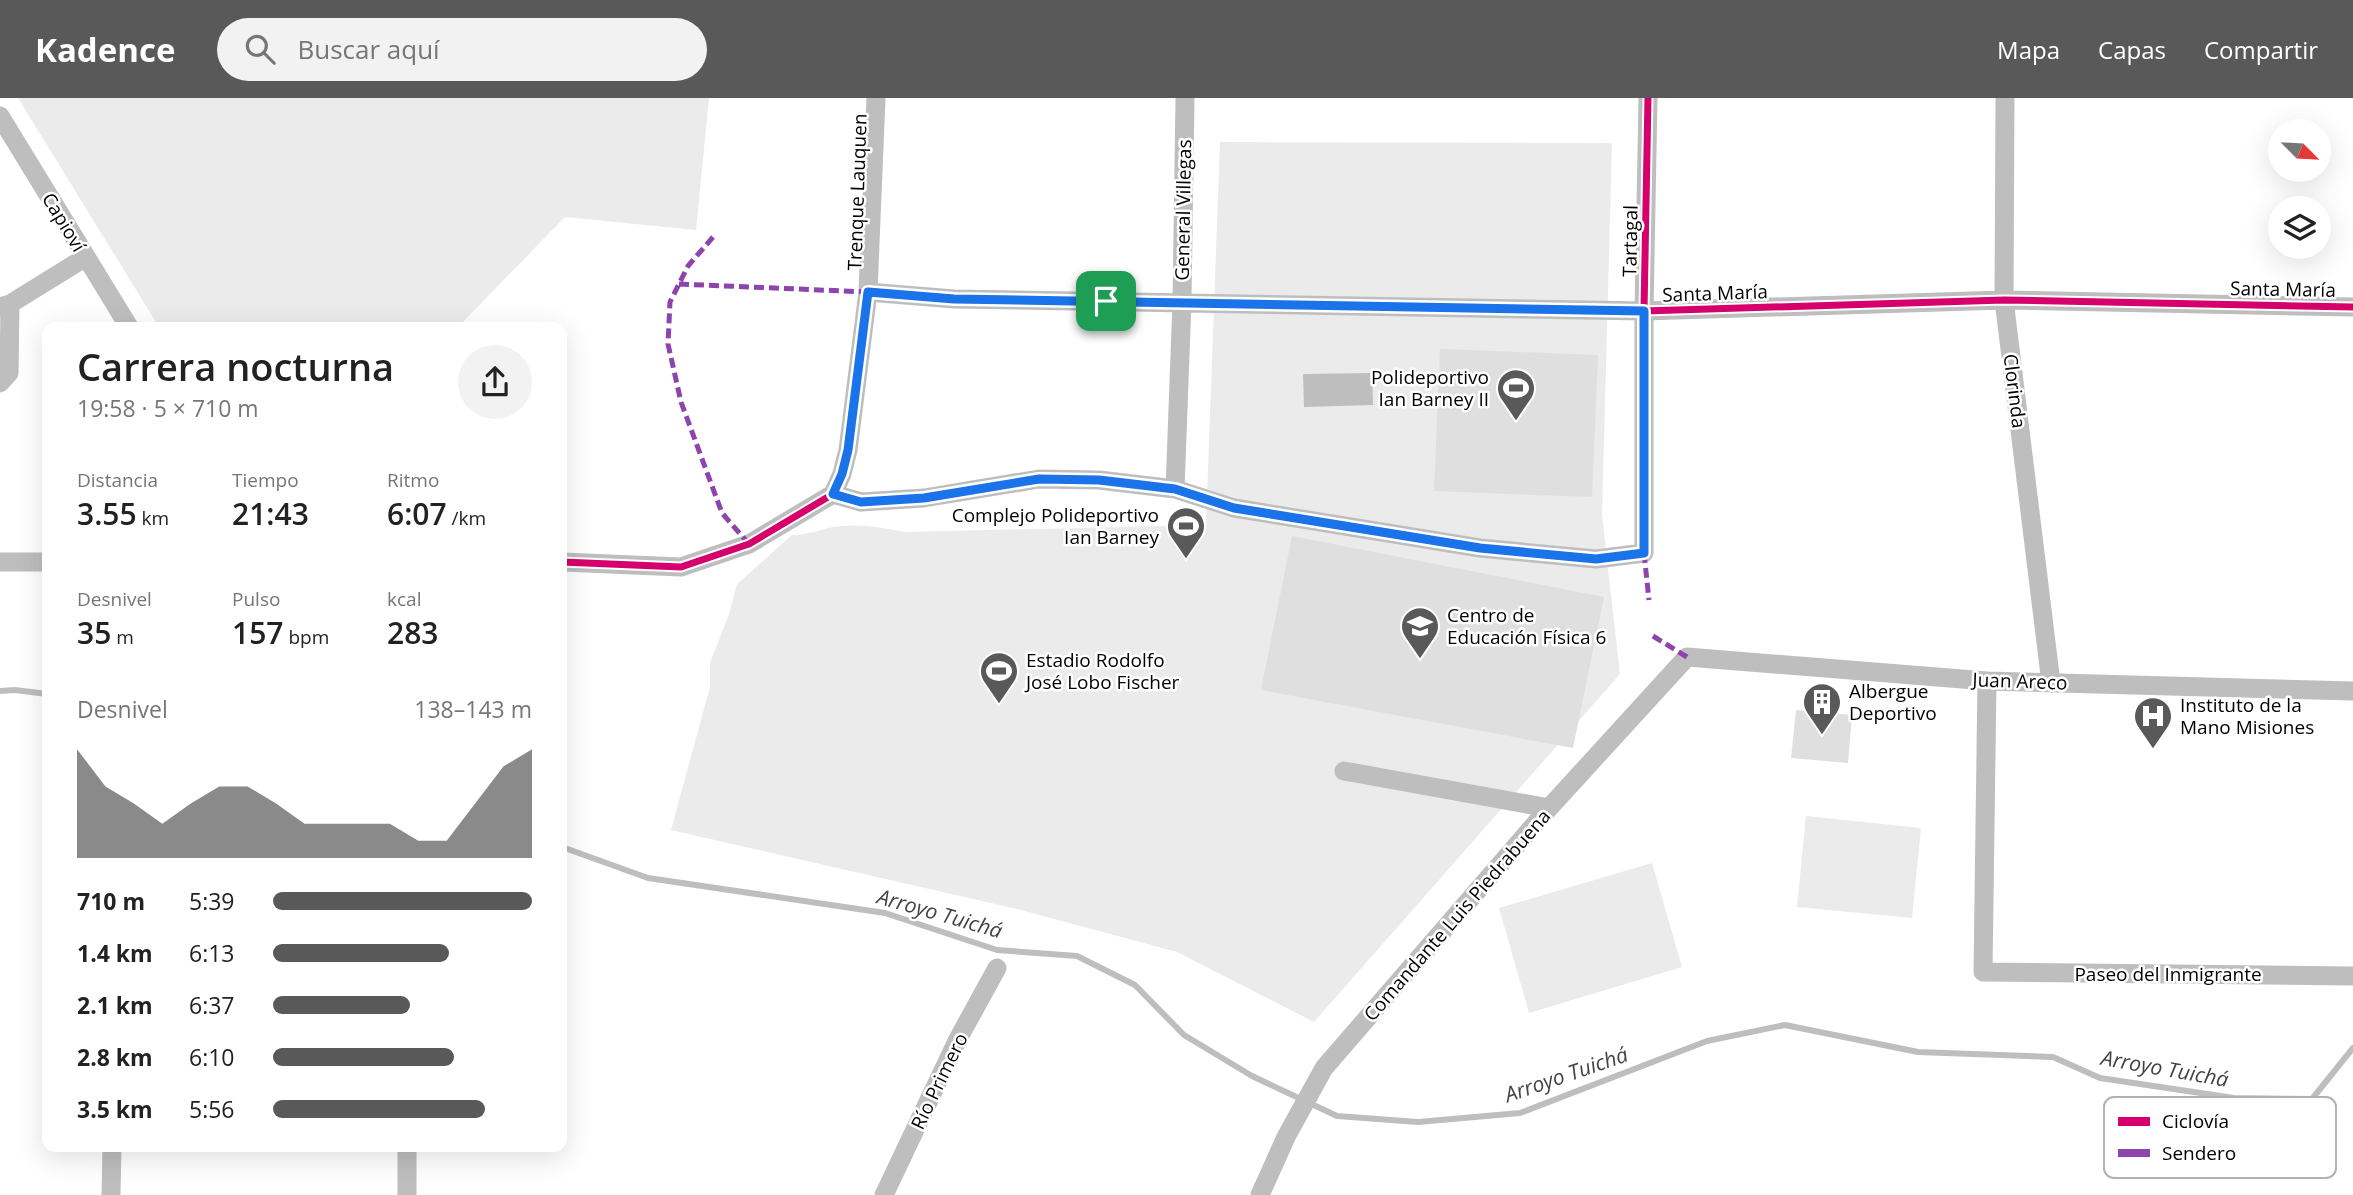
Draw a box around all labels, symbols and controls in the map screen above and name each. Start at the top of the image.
search box [217,18,707,81]
text: Kadence [35,27,175,72]
icon: search [241,30,279,68]
text: Buscar aquí [297,31,440,67]
text: Mapa [1997,33,2060,66]
text: Capas [2098,33,2166,66]
text: Compartir [2204,33,2318,66]
street label: Trenque Lauquen [841,113,873,271]
north arrow [2268,119,2331,182]
map controls [2268,119,2331,259]
street label: General Villegas [1169,139,1197,281]
street label: Capioví [36,188,92,257]
button: layers [2268,196,2331,259]
street label: Tartagal [1616,205,1644,277]
pin [1076,271,1136,331]
street label: Santa María [2230,275,2336,303]
street label: Santa María [1662,278,1768,308]
icon: arrive [1087,282,1125,320]
text: Carrera nocturna [77,340,394,392]
button: share [458,345,532,419]
street label: Clorinda [1998,352,2032,430]
place label: Polideportivo Ian Barney II [1371,364,1489,412]
sports icon: Polideportivo Ian Barney II [1495,367,1537,422]
text: 19:58 · 5 × 710 m [77,392,259,424]
text: Distancia [77,467,158,493]
text: Tiempo [232,467,299,493]
text: Ritmo [387,467,439,493]
text: 3.55 [77,493,137,534]
text: 21:43 [232,493,309,534]
text: 6:07 [387,493,447,534]
place label: Complejo Polideportivo Ian Barney [952,502,1159,550]
text: km [137,505,169,531]
text: /km [447,505,486,531]
sports icon: Complejo Polideportivo Ian Barney [1165,505,1207,560]
text: Desnivel [77,586,152,612]
text: Pulso [232,586,280,612]
text: kcal [387,586,421,612]
place label: Centro de Educación Física 6 [1447,602,1606,650]
school or university icon: Centro de Educación Física 6 [1399,605,1441,660]
text: 35 [77,612,111,653]
text: 157 [232,612,283,653]
text: 283 [387,612,438,653]
text: m [111,624,134,650]
text: bpm [283,624,329,650]
place label: Estadio Rodolfo José Lobo Fischer [1024,647,1180,695]
sports icon: Estadio Rodolfo José Lobo Fischer [978,650,1020,705]
street label: Juan Areco [1970,666,2068,696]
place label: Albergue Deportivo [1849,678,1937,726]
building icon: Albergue Deportivo [1801,681,1843,736]
place label: Instituto de la Mano Misiones [2180,692,2314,740]
text: Desnivel [77,693,168,725]
text: 138–143 m [414,693,532,725]
hospital icon: Instituto de la Mano Misiones [2132,695,2174,750]
street label: Comandante Luis Piedrabuena [1358,804,1556,1026]
water label: Arroyo Tuichá [872,881,1006,944]
text: 710 m [77,885,145,917]
text: 5:39 [189,885,235,917]
text: 1.4 km [77,937,153,969]
text: 6:13 [189,937,235,969]
street label: Paseo del Inmigrante [2074,961,2262,987]
text: 2.1 km [77,989,153,1021]
text: 6:37 [189,989,235,1021]
street label: Río Primero [904,1028,974,1134]
water label: Arroyo Tuichá [1499,1040,1631,1109]
text: 2.8 km [77,1041,153,1073]
text: 6:10 [189,1041,235,1073]
water label: Arroyo Tuichá [2097,1043,2231,1093]
text: 3.5 km [77,1093,153,1125]
text: 5:56 [189,1093,235,1125]
legend [2104,1097,2336,1178]
text: Ciclovía [2162,1108,2229,1134]
text: Sendero [2162,1140,2236,1166]

